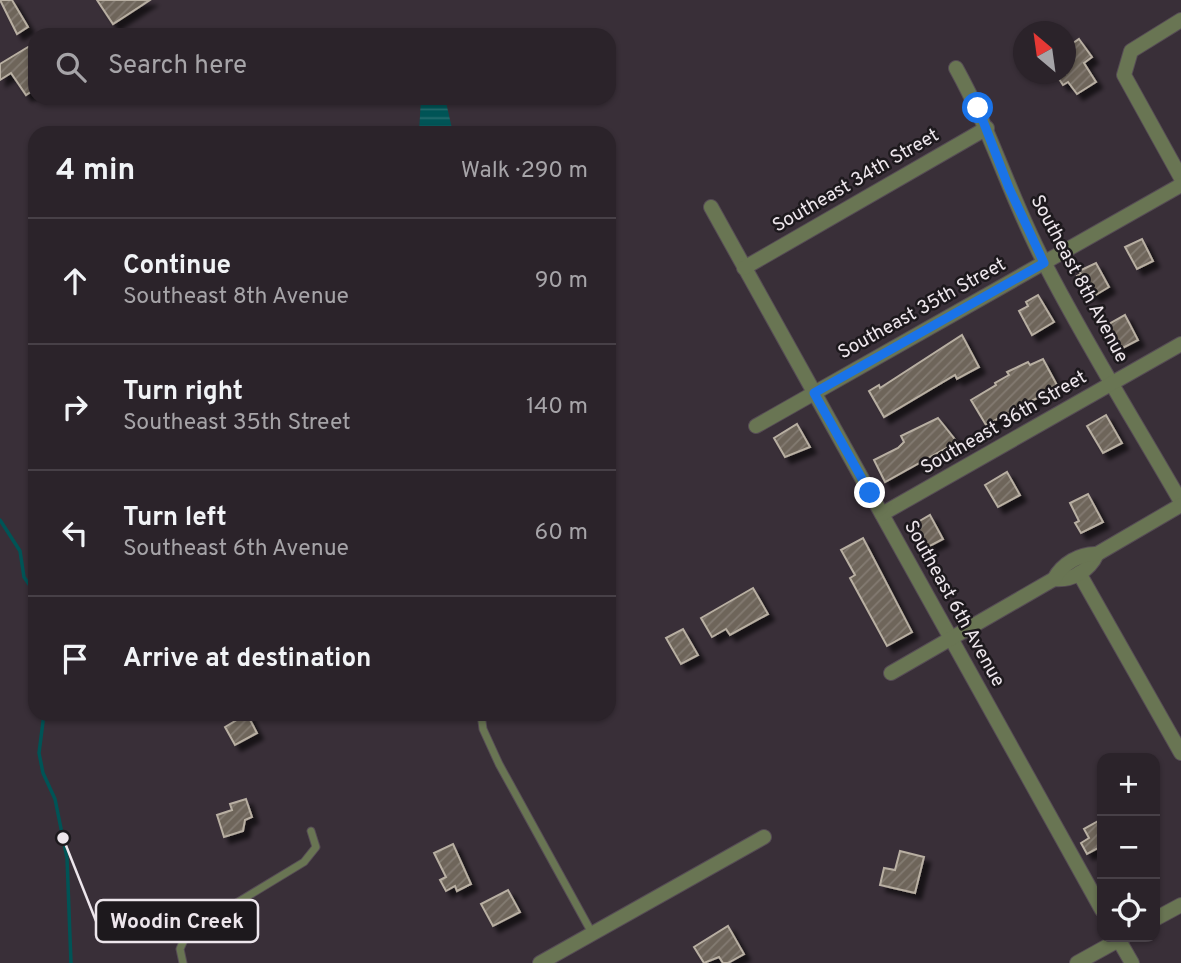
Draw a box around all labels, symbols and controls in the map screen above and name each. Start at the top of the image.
north arrow [1013,21,1076,84]
search box [28,28,616,105]
icon: search [52,48,90,86]
text: Search here [108,50,247,83]
route start [962,92,993,123]
street label: Southeast 34th Street [769,124,943,238]
text: 4 min [56,153,135,190]
text: Walk · 290 m [461,157,588,186]
street label: Southeast 8th Avenue [1025,191,1133,367]
text: Continue [123,250,231,283]
street label: Southeast 35th Street [834,253,1010,365]
icon: ahead [56,262,94,300]
text: 90 m [535,267,588,296]
text: Southeast 8th Avenue [123,283,349,312]
street label: Southeast 36th Street [917,366,1091,480]
text: Turn right [123,376,243,409]
icon: right [56,388,94,426]
text: 140 m [526,393,588,422]
text: Southeast 35th Street [123,409,351,438]
route end [854,477,885,508]
text: Turn left [123,502,227,535]
icon: left [56,514,94,552]
street label: Southeast 6th Avenue [898,517,1010,691]
text: 60 m [535,519,588,548]
text: Southeast 6th Avenue [123,535,349,564]
icon: arrive [56,640,94,678]
text: Arrive at destination [123,643,371,676]
map controls [1097,753,1160,942]
button: + [1097,753,1160,816]
button: − [1097,816,1160,879]
button: locate [1097,879,1160,942]
callout: Woodin Creek [96,900,258,942]
text: Woodin Creek [110,909,244,936]

